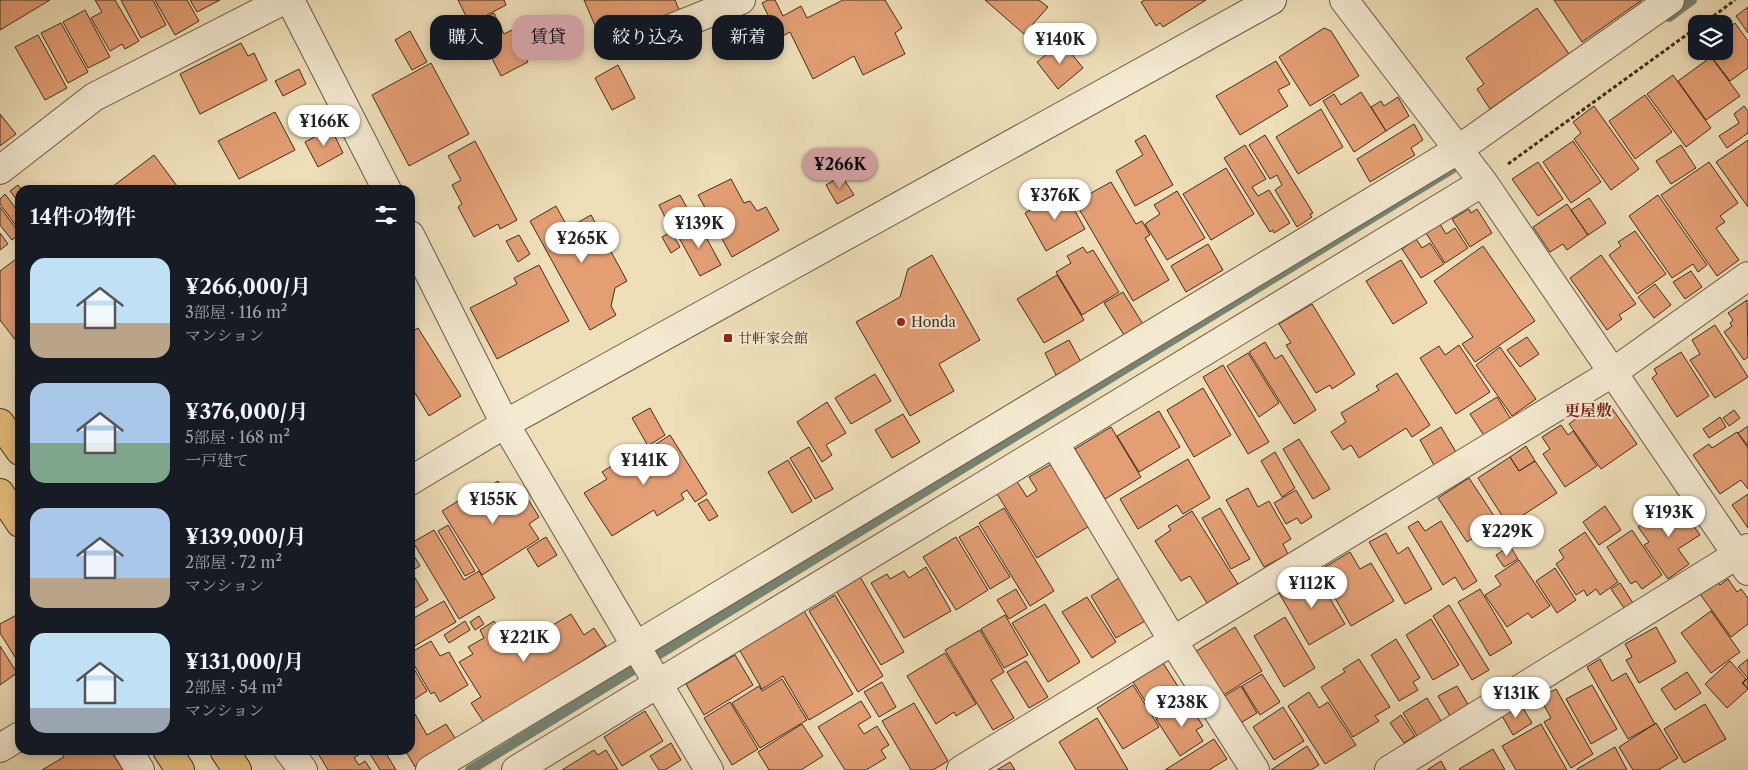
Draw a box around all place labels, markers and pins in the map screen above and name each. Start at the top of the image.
pin: ¥140K [1025,22,1095,65]
pin: ¥166K [289,104,359,147]
pin: ¥266K [805,148,875,190]
pin: ¥376K [1020,178,1090,221]
pin: ¥139K [664,206,734,249]
pin: ¥265K [547,222,617,264]
place label: Honda [911,313,957,331]
marker: Honda [895,316,907,328]
place label: 廿軒家会館 [738,329,808,347]
marker: 廿軒家会館 [722,332,734,344]
pin: ¥141K [609,444,679,486]
pin: ¥155K [458,482,528,525]
pin: ¥193K [1634,496,1704,538]
pin: ¥229K [1472,514,1542,557]
pin: ¥112K [1277,566,1347,609]
pin: ¥221K [489,620,559,663]
pin: ¥131K [1481,676,1551,719]
pin: ¥238K [1147,686,1217,728]

